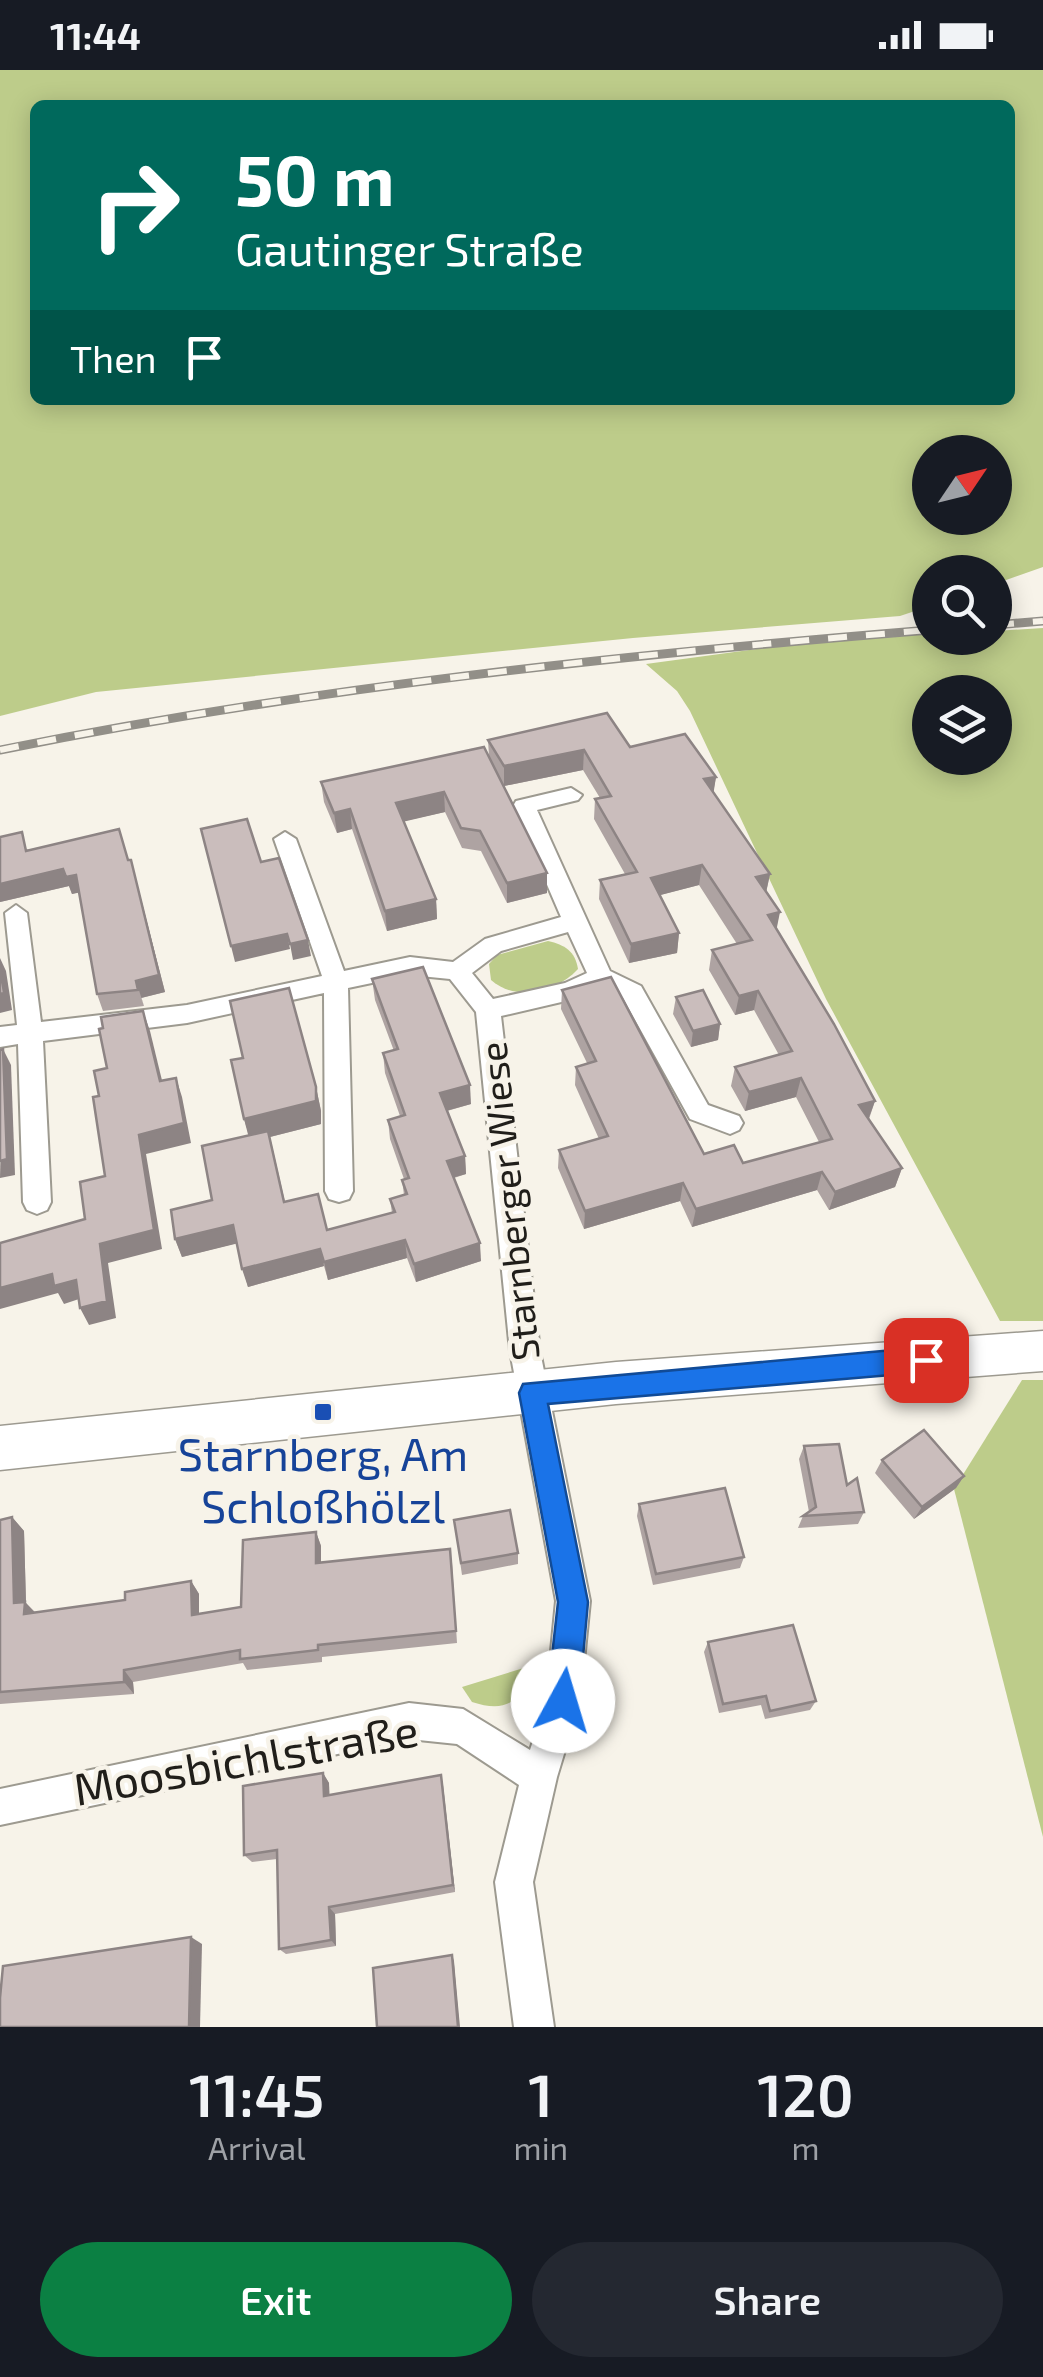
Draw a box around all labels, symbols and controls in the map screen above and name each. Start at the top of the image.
text: 11:44 [50,12,141,58]
text: 50 m [235,136,395,220]
icon: right [70,140,200,270]
text: Gautinger Straße [235,221,584,275]
icon: arrive [177,330,232,385]
text: Then [70,335,157,381]
north arrow [912,435,1012,535]
map controls [912,435,1012,775]
button: search [912,555,1012,655]
button: layers [912,675,1012,775]
street label: Starnberger Wiese [468,1040,548,1363]
pin [884,1318,969,1403]
icon: arrive [899,1333,954,1388]
marker: Starnberg, Am Schloßhölzl [312,1401,334,1423]
place label: Starnberg, Am Schloßhölzl [178,1426,468,1532]
position arrow [511,1649,615,1753]
street label: Moosbichlstraße [69,1701,422,1815]
text: 11:45 [189,2057,325,2129]
text: 1 [528,2057,553,2129]
text: 120 [757,2057,854,2129]
text: Arrival [208,2128,306,2166]
text: min [514,2128,568,2166]
text: m [792,2128,820,2166]
button: Exit [40,2242,512,2357]
button: Share [532,2242,1003,2357]

